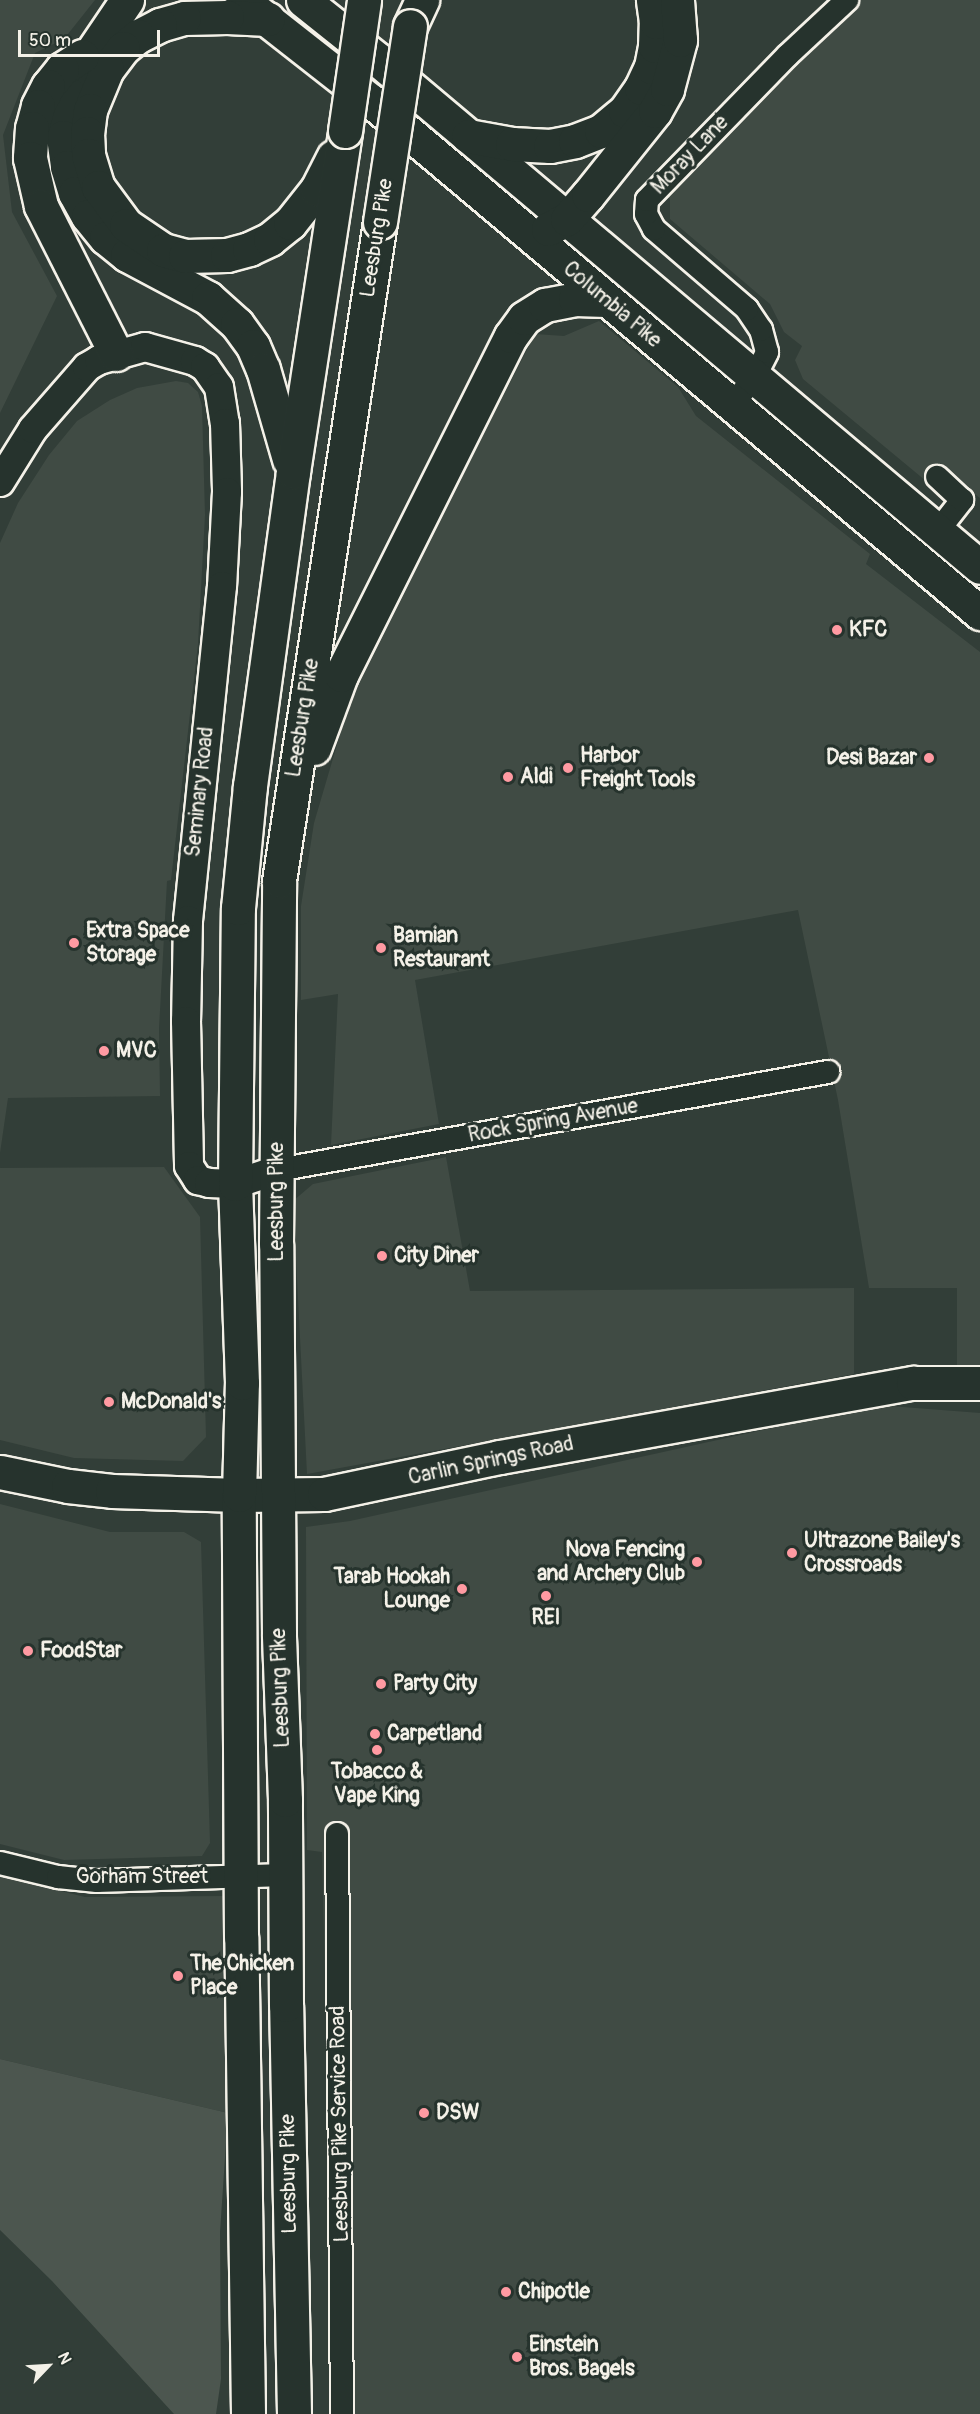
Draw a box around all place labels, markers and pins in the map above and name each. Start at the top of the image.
place label: KFC [849,617,887,643]
marker: KFC [830,623,844,637]
place label: Harbor Freight Tools [580,743,695,793]
place label: Desi Bazar [826,745,917,771]
marker: Desi Bazar [922,751,936,765]
marker: Harbor Freight Tools [561,761,575,775]
place label: Aldi [520,764,553,790]
marker: Aldi [501,770,515,784]
place label: Extra Space Storage [86,918,190,968]
place label: Bamian Restaurant [393,923,490,973]
marker: Extra Space Storage [67,936,81,950]
marker: Bamian Restaurant [374,941,388,955]
place label: MVC [116,1038,157,1064]
marker: MVC [97,1044,111,1058]
place label: City Diner [394,1243,479,1269]
marker: City Diner [375,1249,389,1263]
place label: McDonald's [121,1389,222,1415]
marker: McDonald's [102,1395,116,1409]
place label: Ultrazone Bailey's Crossroads [804,1528,960,1578]
place label: Nova Fencing and Archery Club [537,1537,685,1587]
marker: Ultrazone Bailey's Crossroads [785,1546,799,1560]
marker: Nova Fencing and Archery Club [690,1555,704,1569]
place label: Tarab Hookah Lounge [333,1564,450,1614]
marker: Tarab Hookah Lounge [455,1582,469,1596]
marker: REI [539,1589,553,1603]
place label: REI [531,1605,561,1631]
place label: FoodStar [40,1638,122,1664]
marker: FoodStar [21,1644,35,1658]
place label: Party City [393,1671,477,1697]
marker: Party City [374,1677,388,1691]
place label: Carpetland [387,1721,482,1747]
marker: Carpetland [368,1727,382,1741]
marker: Tobacco & Vape King [370,1743,384,1757]
place label: Tobacco & Vape King [331,1759,423,1809]
place label: The Chicken Place [190,1951,294,2001]
marker: The Chicken Place [171,1969,185,1983]
place label: DSW [436,2100,479,2126]
marker: DSW [417,2106,431,2120]
place label: Chipotle [518,2279,590,2305]
marker: Chipotle [499,2285,513,2299]
place label: Einstein Bros. Bagels [529,2332,635,2382]
marker: Einstein Bros. Bagels [510,2350,524,2364]

